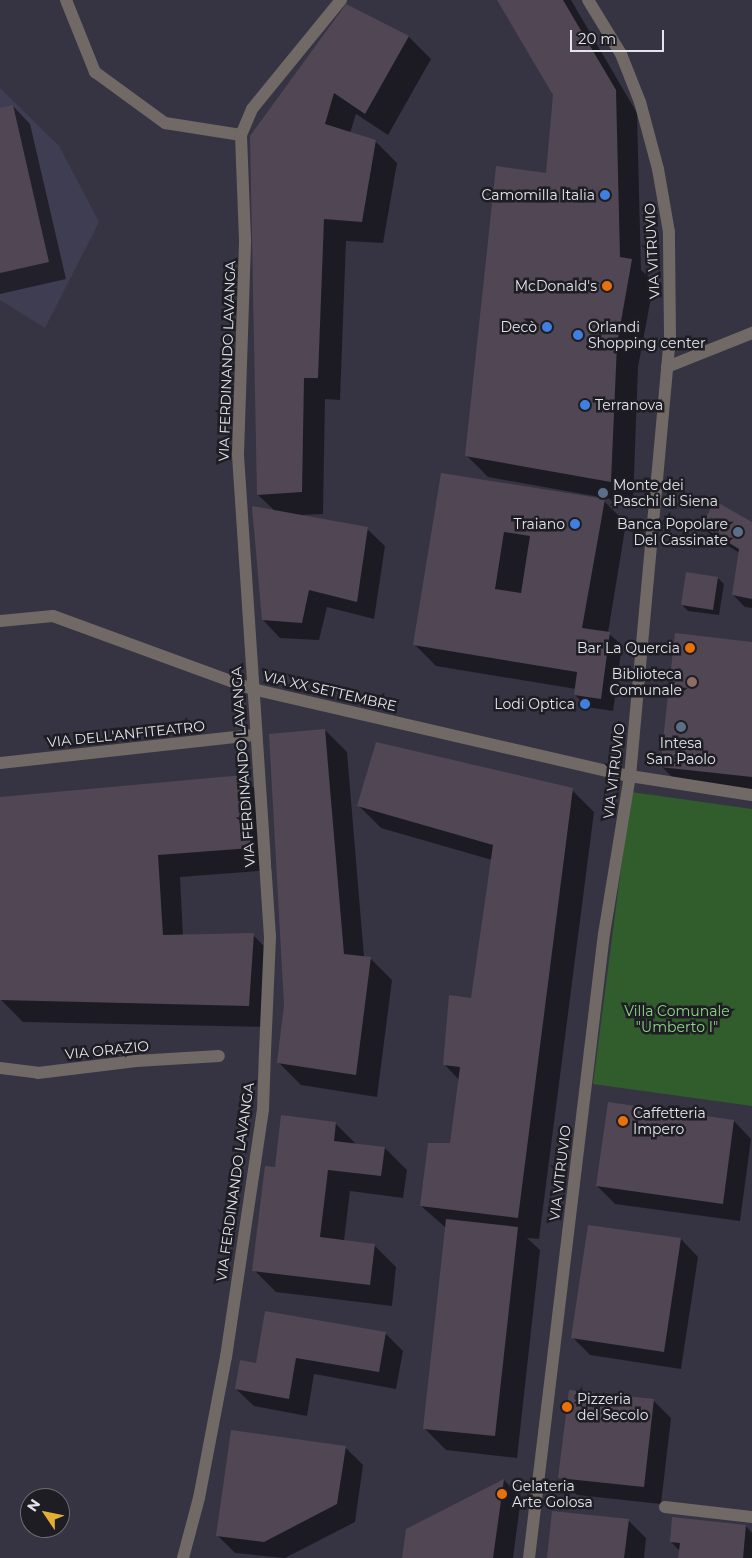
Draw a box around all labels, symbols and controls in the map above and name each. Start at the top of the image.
scale bar [572,20,666,52]
text: 20 m [578,29,616,48]
place label: Camomilla Italia [482,187,595,203]
marker: Camomilla Italia [599,189,611,201]
street label: VIA VITRUVIO [641,203,663,299]
street label: VIA FERDINANDO LAVANGA [215,260,239,462]
place label: McDonald's [515,278,597,294]
marker: McDonald's [601,280,613,292]
place label: Decò [500,319,537,335]
place label: Orlandi Shopping center [588,319,705,352]
marker: Decò [541,321,553,333]
marker: Orlandi Shopping center [572,329,584,341]
place label: Terranova [595,397,663,413]
marker: Terranova [579,399,591,411]
place label: Monte dei Paschi di Siena [613,477,718,510]
marker: Monte dei Paschi di Siena [597,487,609,499]
place label: Traiano [514,516,565,532]
place label: Banca Popolare Del Cassinate [617,516,728,548]
marker: Traiano [569,518,581,530]
marker: Banca Popolare Del Cassinate [732,526,744,538]
place label: Bar La Quercia [577,640,680,656]
marker: Bar La Quercia [684,642,696,654]
street label: VIA FERDINANDO LAVANGA [228,666,258,868]
place label: Biblioteca Comunale [609,666,682,699]
street label: VIA XX SETTEMBRE [262,667,398,715]
marker: Biblioteca Comunale [686,676,698,688]
place label: Lodi Optica [494,696,575,712]
marker: Lodi Optica [579,698,591,710]
street label: VIA DELL'ANFITEATRO [46,717,206,751]
marker: Intesa San Paolo [675,721,687,733]
street label: VIA VITRUVIO [600,722,628,820]
place label: Intesa San Paolo [646,735,716,768]
park label: Villa Comunale "Umberto I" [624,1003,730,1036]
street label: VIA ORAZIO [64,1037,150,1063]
street label: VIA FERDINANDO LAVANGA [213,1081,257,1283]
place label: Caffetteria Impero [633,1105,706,1138]
marker: Caffetteria Impero [617,1115,629,1127]
street label: VIA VITRUVIO [546,1124,574,1222]
place label: Pizzeria del Secolo [577,1391,649,1424]
marker: Pizzeria del Secolo [561,1401,573,1413]
place label: Gelateria Arte Golosa [512,1478,593,1510]
north arrow [20,1488,70,1538]
marker: Gelateria Arte Golosa [496,1488,508,1500]
text: N [23,1495,44,1515]

